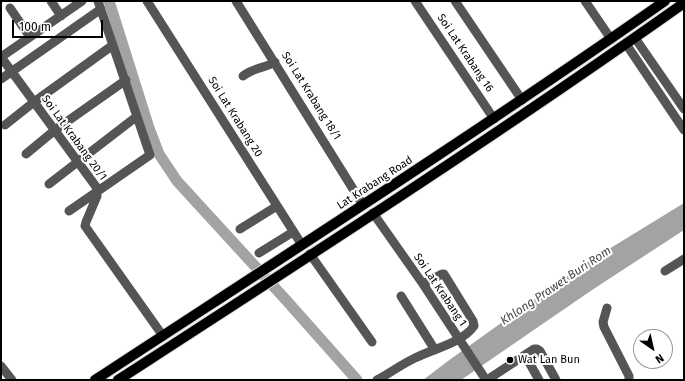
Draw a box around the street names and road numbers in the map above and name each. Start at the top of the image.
street label: Soi Lat Krabang 16 [434,12,496,94]
street label: Soi Lat Krabang 18/1 [279,50,343,142]
street label: Soi Lat Krabang 20 [205,74,265,160]
street label: Soi Lat Krabang 20/1 [39,93,109,183]
street label: Lat Krabang Road [335,154,415,212]
street label: Soi Lat Krabang 1 [411,251,469,329]

